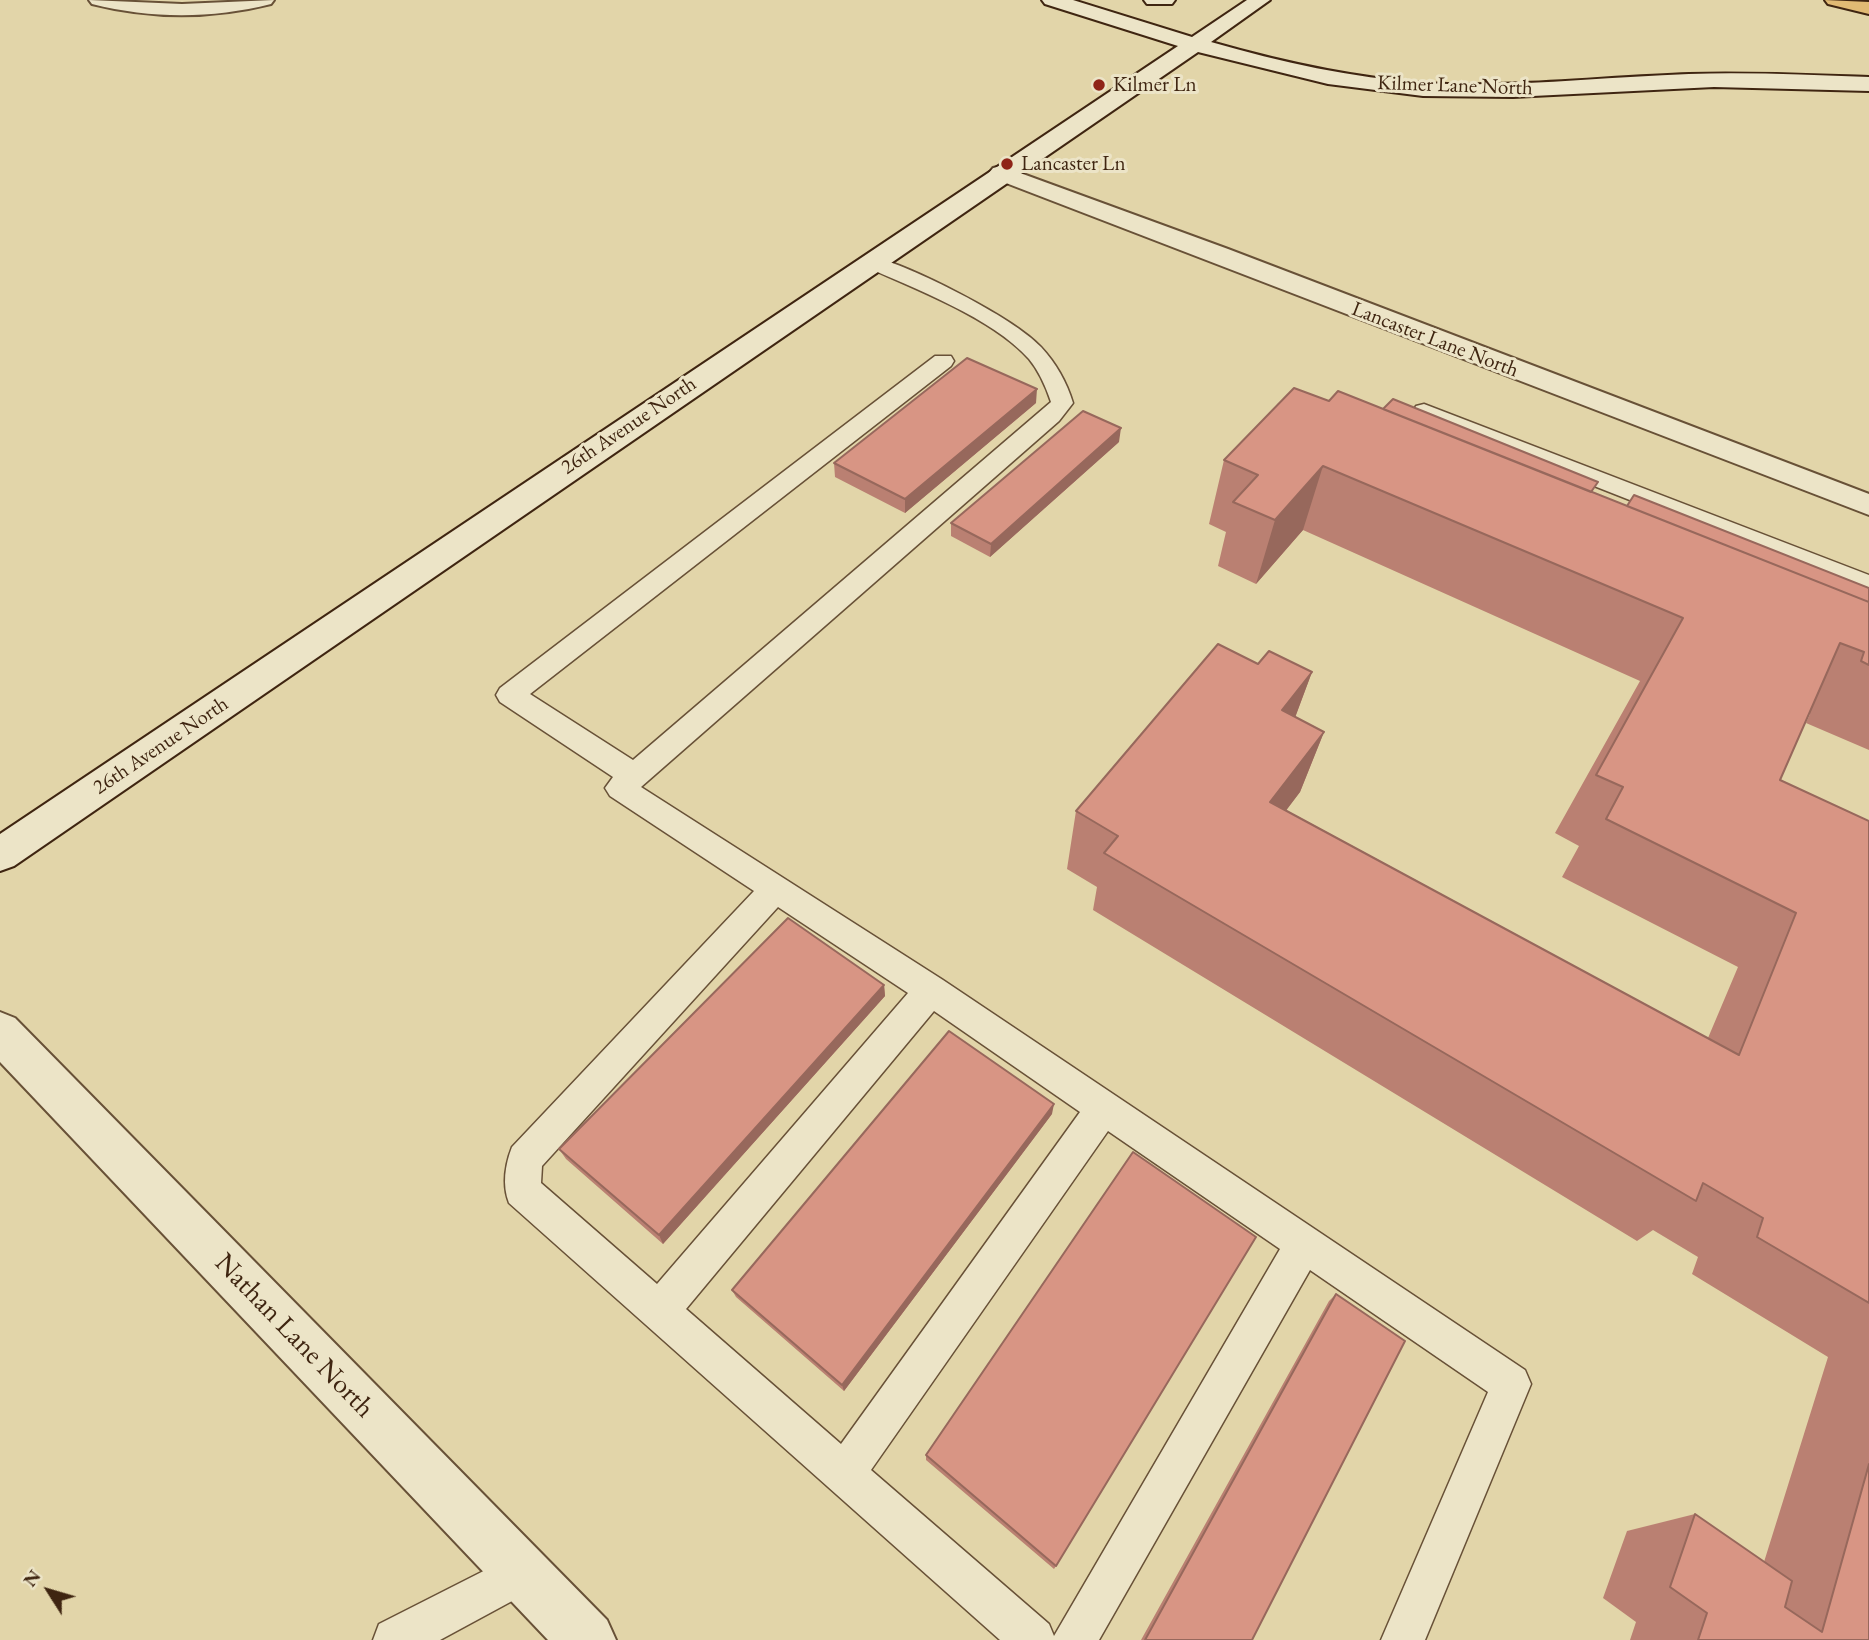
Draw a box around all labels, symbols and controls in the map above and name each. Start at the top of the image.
street label: Kilmer Lane North [1377,71,1533,101]
place label: Kilmer Ln [1113,72,1197,98]
marker: Kilmer Ln [1091,77,1107,93]
place label: Lancaster Ln [1021,151,1125,177]
marker: Lancaster Ln [999,156,1015,172]
street label: Lancaster Lane North [1348,297,1522,383]
street label: 26th Avenue North [557,371,701,481]
street label: 26th Avenue North [89,691,233,801]
street label: Nathan Lane North [207,1247,381,1425]
north arrow [14,1556,84,1626]
text: N [17,1564,46,1592]

